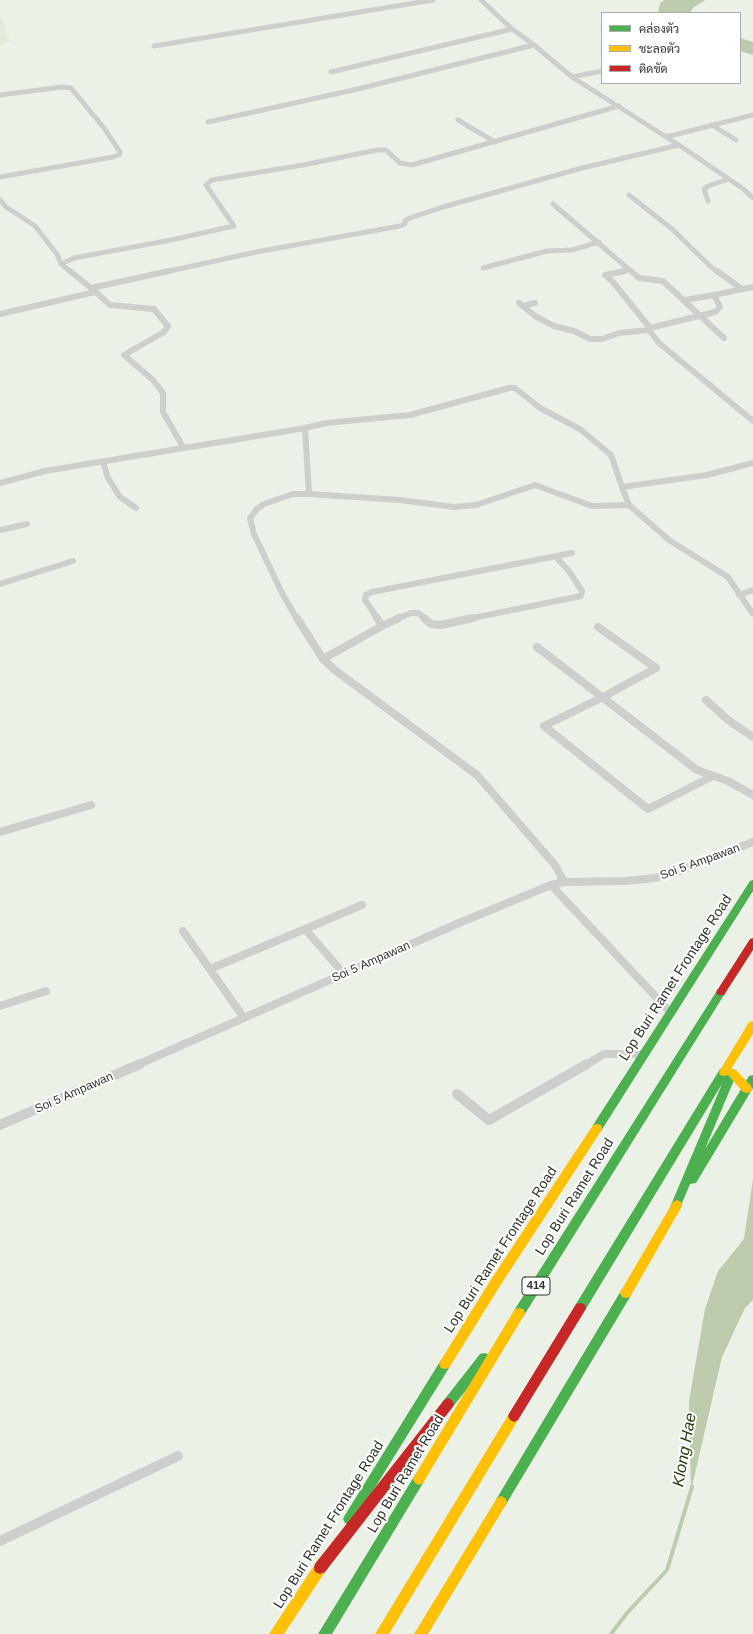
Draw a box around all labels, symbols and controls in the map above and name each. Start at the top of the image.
legend [601,12,741,84]
text: คล่องตัว [639,22,679,36]
text: ชะลอตัว [639,42,680,56]
text: ติดขัด [639,62,668,76]
street label: Soi 5 Ampawan [658,841,742,883]
street label: Lop Buri Ramet Frontage Road [616,892,736,1064]
street label: Soi 5 Ampawan [330,938,412,986]
street label: Soi 5 Ampawan [33,1069,115,1117]
street label: Lop Buri Ramet Road [532,1135,618,1259]
street label: Lop Buri Ramet Frontage Road [441,1164,561,1336]
road number: 414 [522,1277,550,1295]
street label: Lop Buri Ramet Road [364,1412,448,1536]
water label: Klong Hae [669,1412,701,1488]
street label: Lop Buri Ramet Frontage Road [270,1438,388,1612]

